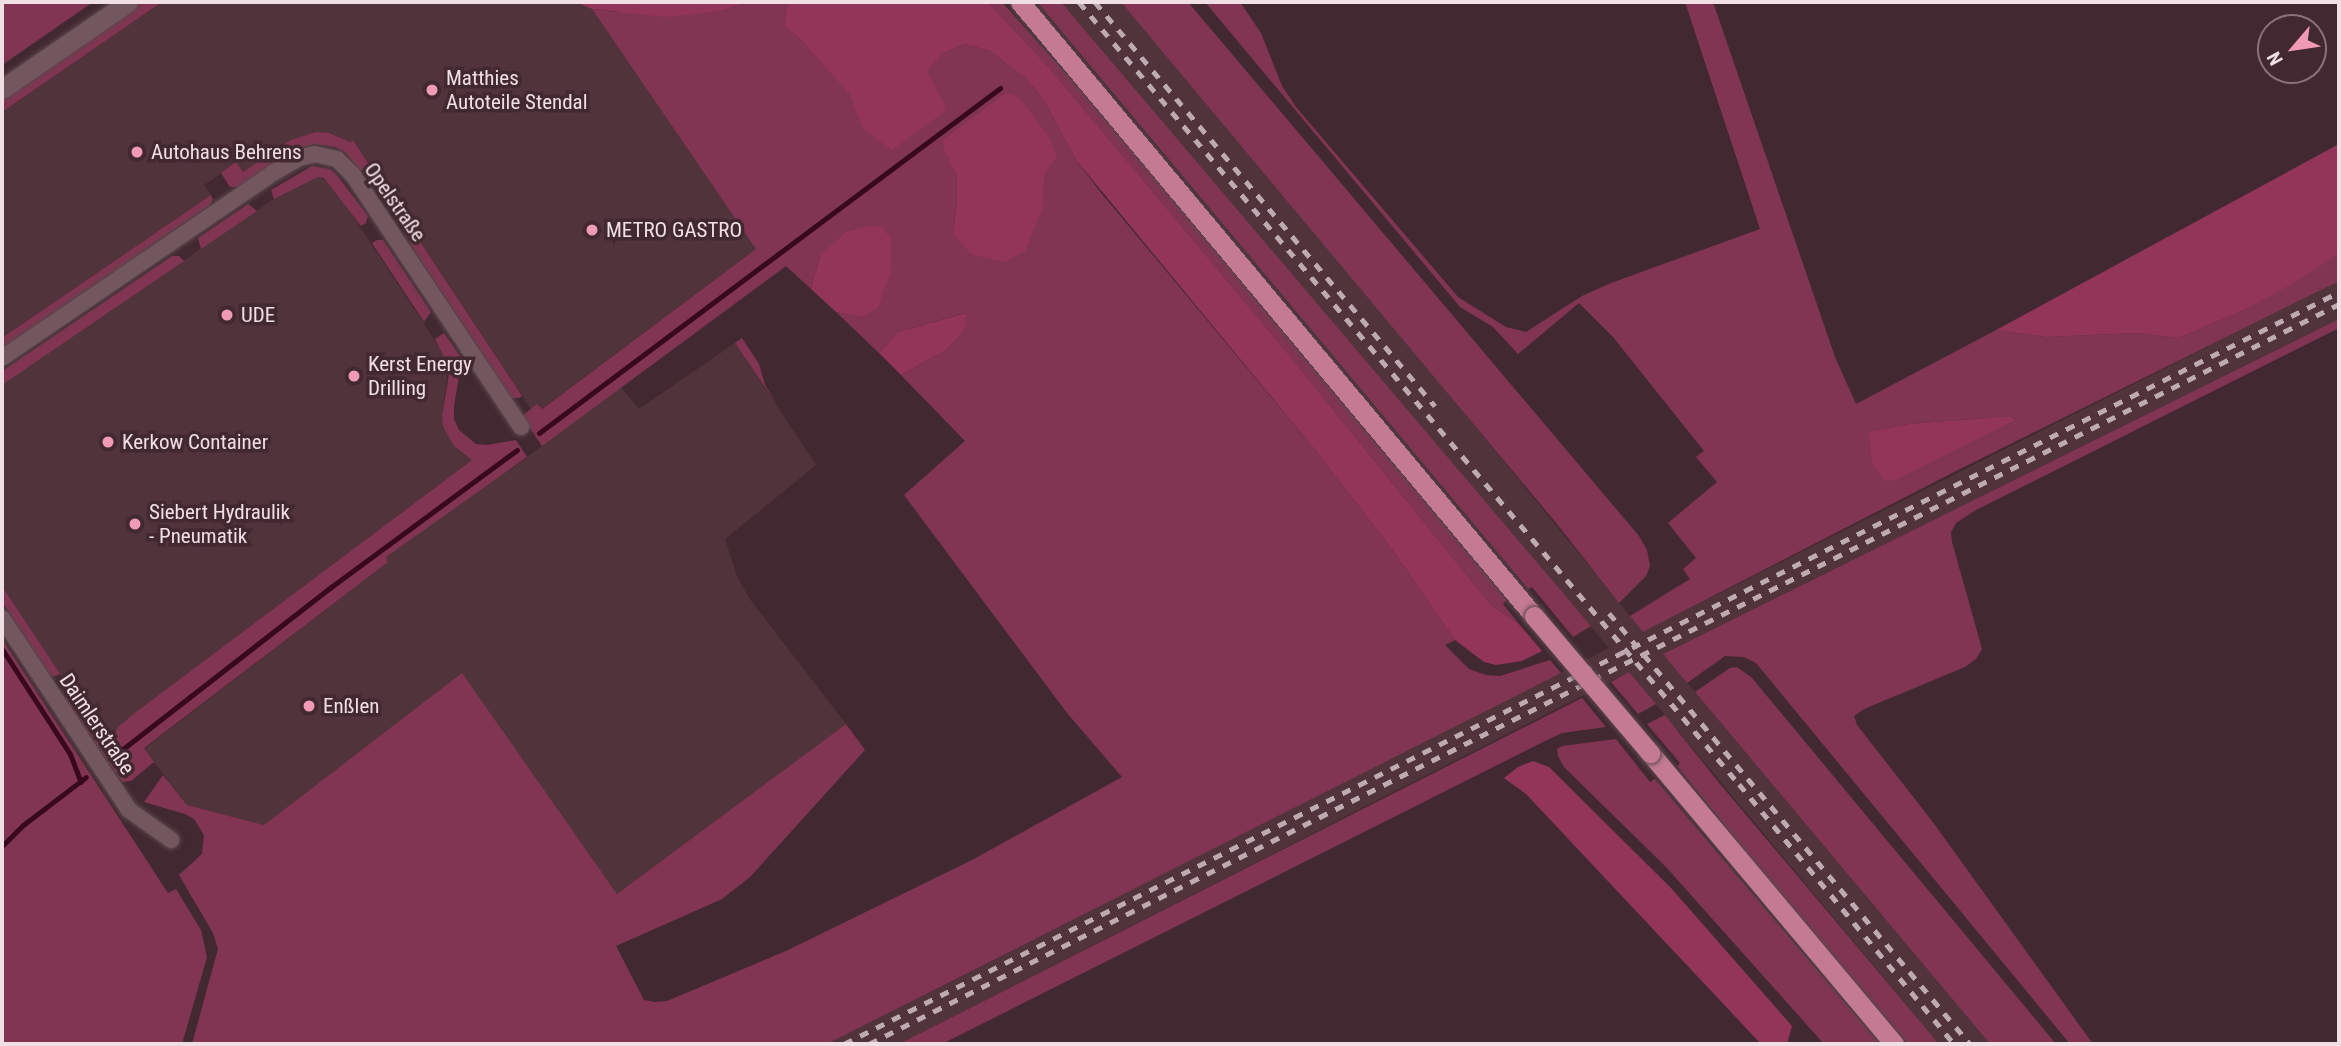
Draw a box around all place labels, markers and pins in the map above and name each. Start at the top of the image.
place label: Matthies Autoteile Stendal [446,65,587,115]
marker: Matthies Autoteile Stendal [424,82,440,98]
place label: Autohaus Behrens [151,139,302,165]
marker: Autohaus Behrens [129,144,145,160]
place label: METRO GASTRO [606,217,742,243]
marker: METRO GASTRO [584,222,600,238]
place label: UDE [241,302,275,328]
marker: UDE [219,307,235,323]
place label: Kerst Energy Drilling [368,351,472,401]
marker: Kerst Energy Drilling [346,368,362,384]
place label: Kerkow Container [122,429,268,455]
marker: Kerkow Container [100,434,116,450]
place label: Siebert Hydraulik - Pneumatik [149,499,290,549]
marker: Siebert Hydraulik - Pneumatik [127,516,143,532]
place label: Enßlen [323,693,379,719]
marker: Enßlen [301,698,317,714]

